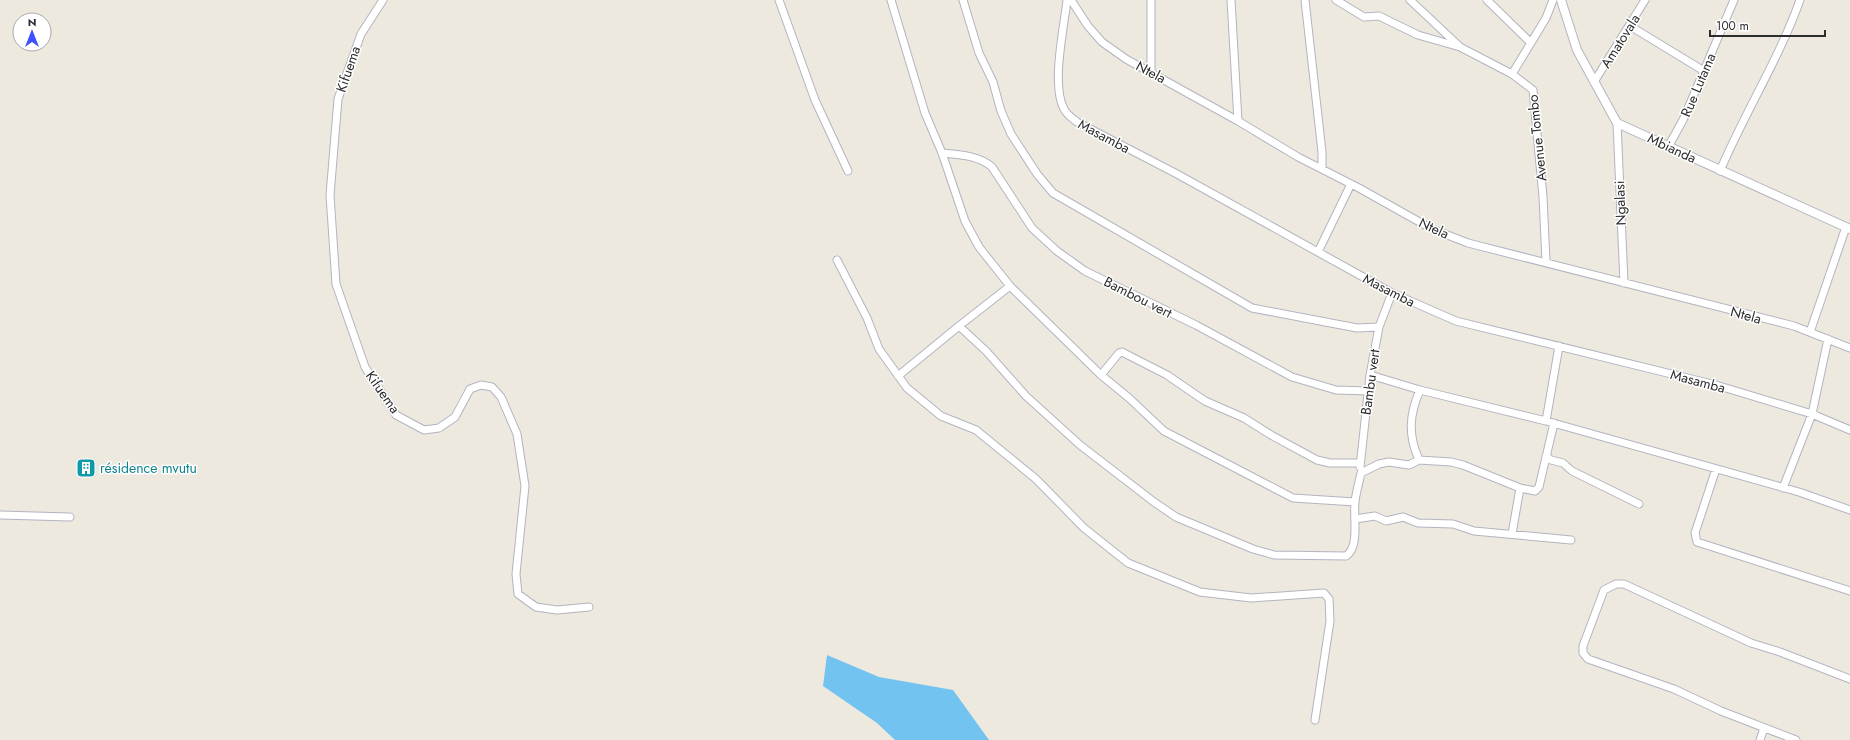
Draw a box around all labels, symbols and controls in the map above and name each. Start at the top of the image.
street label: Amatovala [1595,10,1645,72]
north arrow [12,12,52,52]
scale bar [1710,12,1825,38]
text: N [28,14,36,30]
text: 100 m [1716,17,1749,35]
street label: Kifuema [331,43,365,95]
street label: Rue Lutama [1676,50,1720,120]
street label: Ntela [1132,56,1170,88]
street label: Avenue Tombo [1522,93,1551,182]
street label: Masamba [1075,114,1133,158]
street label: Mbianda [1644,128,1700,168]
street label: Ngalasi [1609,180,1631,226]
street label: Ntela [1416,212,1452,244]
street label: Masamba [1359,268,1419,312]
street label: Bambou vert [1101,271,1176,323]
street label: Ntela [1728,301,1764,329]
street label: Bambu vert [1355,347,1385,416]
street label: Masamba [1668,364,1728,398]
street label: Kifuema [361,367,405,417]
building icon: résidence mvutu [75,457,97,479]
place label: résidence mvutu [100,458,197,478]

